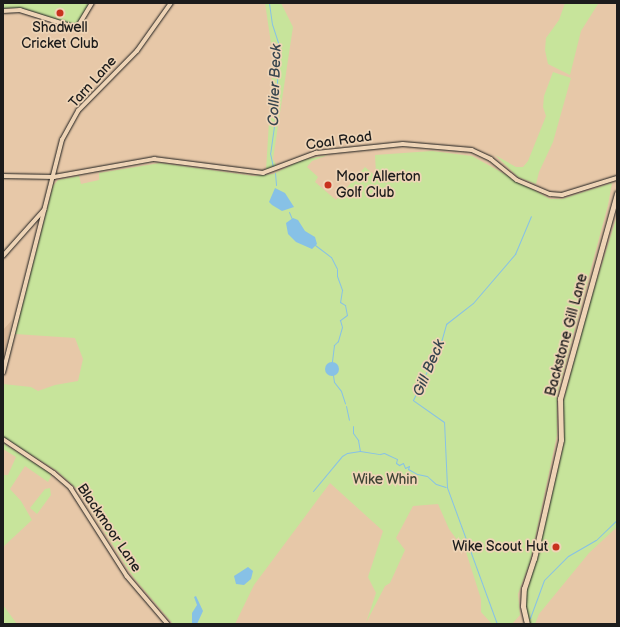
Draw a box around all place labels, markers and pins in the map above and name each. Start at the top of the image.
marker: Shadwell Cricket Club [55,8,65,18]
place label: Shadwell Cricket Club [21,20,99,52]
place label: Moor Allerton Golf Club [336,169,421,202]
marker: Moor Allerton Golf Club [323,180,333,190]
place label: Wike Scout Hut [452,539,548,555]
marker: Wike Scout Hut [551,542,561,552]

